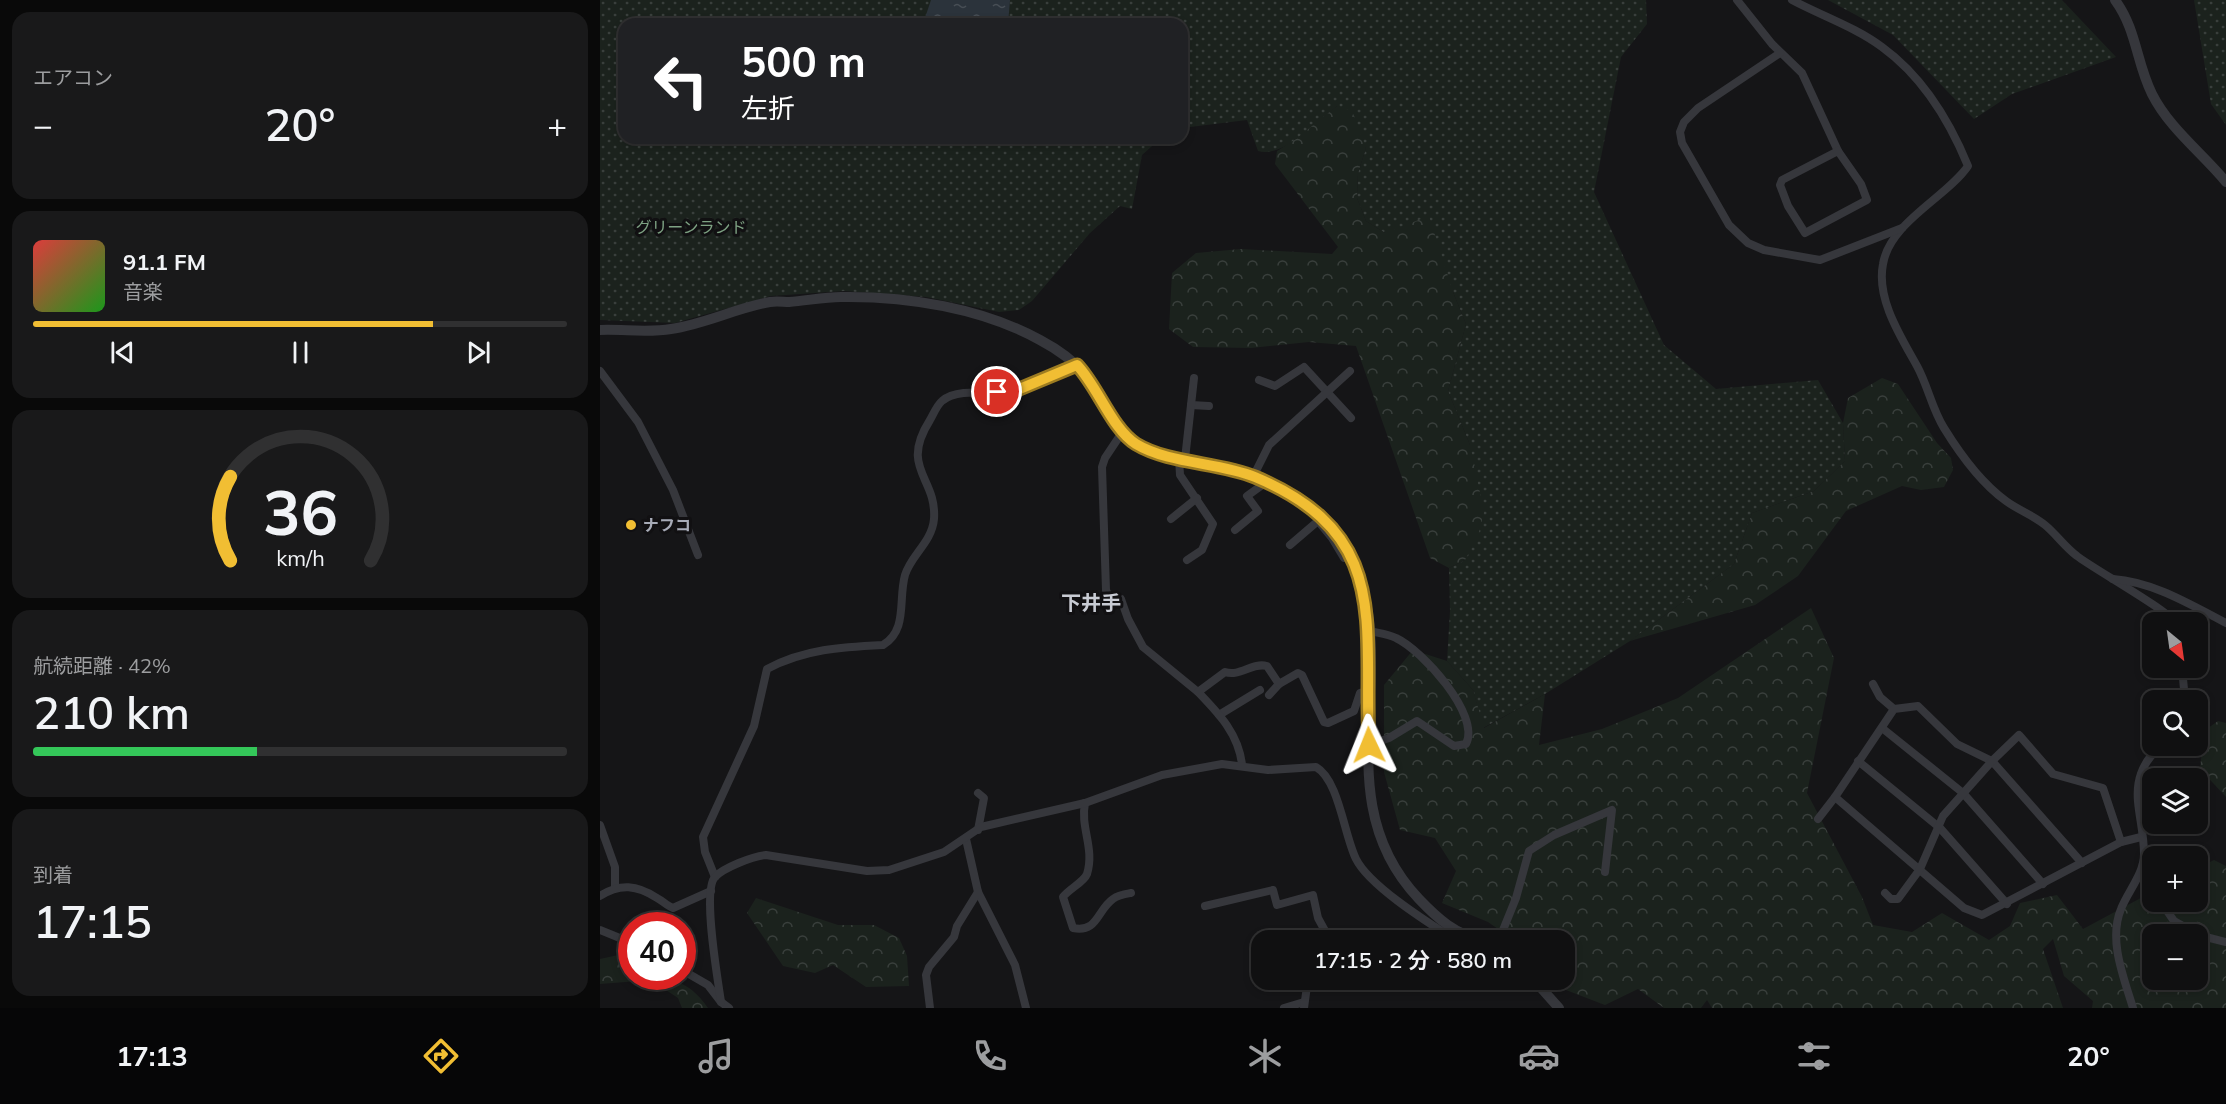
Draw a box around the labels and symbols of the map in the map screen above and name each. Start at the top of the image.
park label: グリーンランド [635,217,747,237]
pin [971,366,1022,417]
place label: ナフコ [643,515,691,535]
marker: ナフコ [624,518,638,532]
district label: 下井手 [1061,590,1121,615]
north arrow [2142,612,2208,678]
position arrow [1337,713,1401,777]
speed limit sign: 40 [618,912,696,990]

